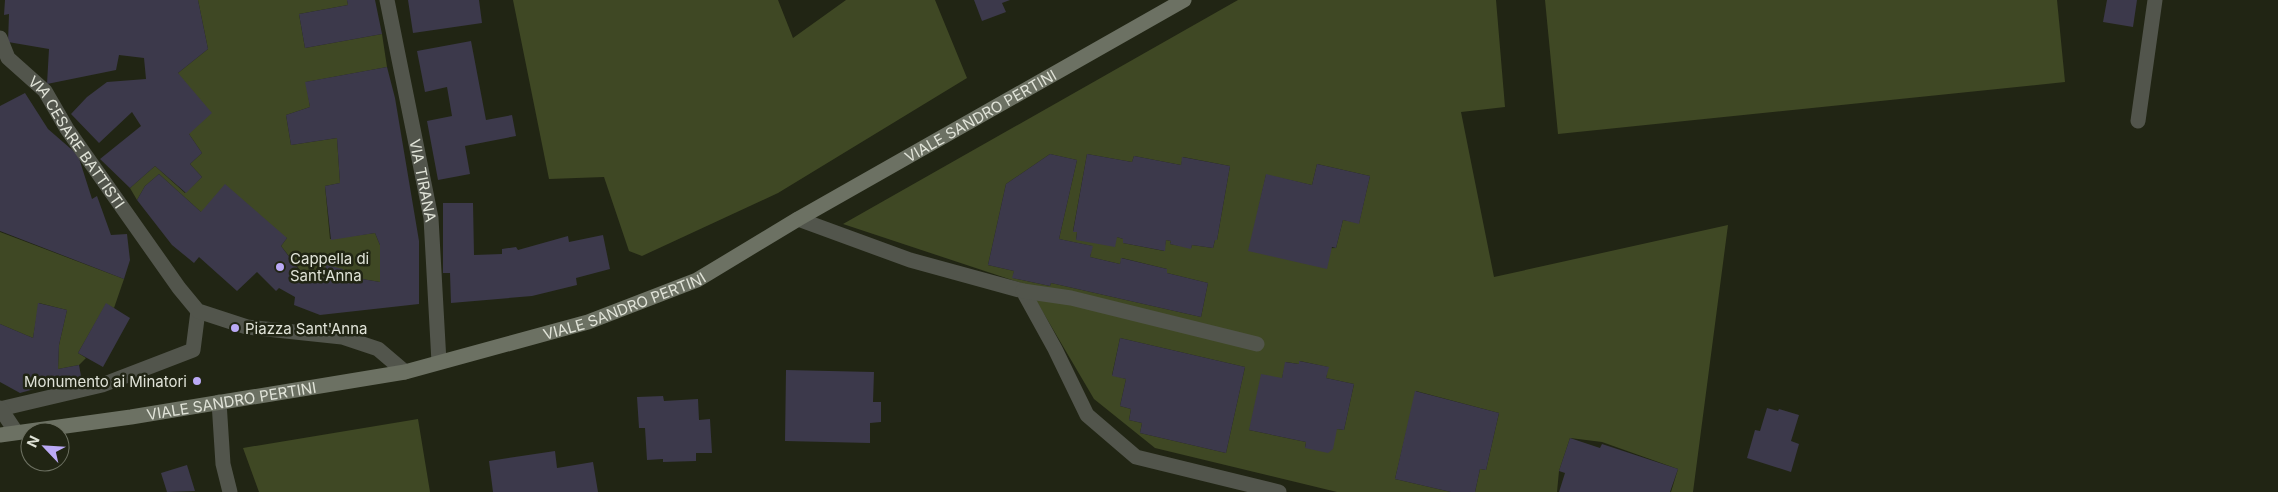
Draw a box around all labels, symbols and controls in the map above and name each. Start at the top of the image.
street label: VIALE SANDRO PERTINI [901,65,1059,166]
street label: VIA CESARE BATTISTI [25,71,129,212]
street label: VIA TIRANA [406,137,441,224]
place label: Cappella di Sant'Anna [290,249,369,285]
marker: Cappella di Sant'Anna [274,261,286,273]
street label: VIALE SANDRO PERTINI [541,268,709,343]
place label: Piazza Sant'Anna [245,319,367,338]
marker: Piazza Sant'Anna [229,322,241,334]
place label: Monumento ai Minatori [24,372,187,391]
marker: Monumento ai Minatori [191,375,203,387]
street label: VIALE SANDRO PERTINI [145,377,317,424]
north arrow [20,422,70,472]
text: N [23,433,43,450]

